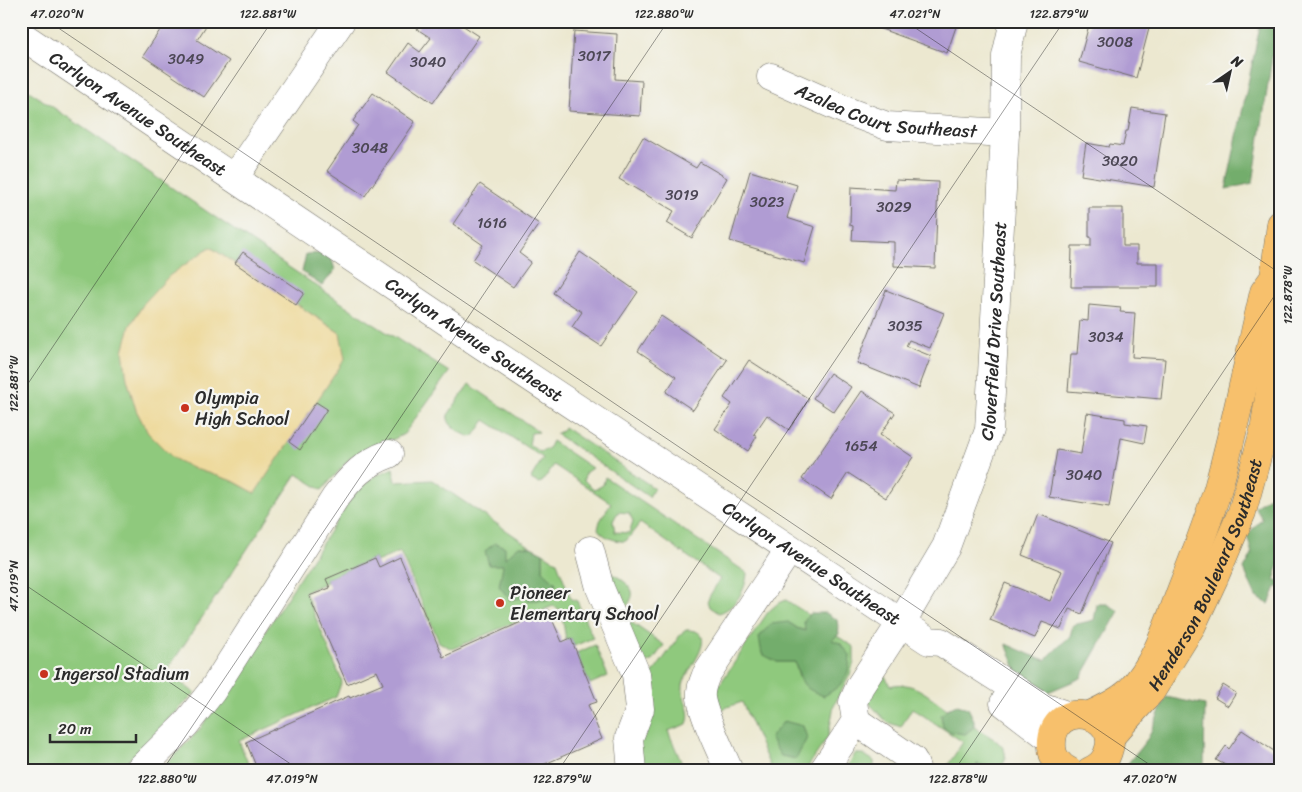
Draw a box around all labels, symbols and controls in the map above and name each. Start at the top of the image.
text: 47.020°N [30,3,84,25]
text: 122.881°W [240,3,297,25]
text: 122.880°W [634,3,694,25]
text: 47.021°N [889,3,941,25]
text: 122.879°W [1030,3,1089,25]
house number: 3008 [1097,29,1133,55]
street label: Carlyon Avenue Southeast [42,42,234,185]
house number: 3017 [578,43,612,69]
house number: 3049 [168,46,204,72]
north arrow [1204,48,1254,98]
text: N [1225,48,1248,75]
house number: 3040 [410,49,446,75]
street label: Azalea Court Southeast [789,73,979,147]
house number: 3048 [352,135,388,161]
house number: 3020 [1102,148,1138,174]
house number: 3019 [665,182,699,208]
house number: 3023 [750,189,784,215]
house number: 3029 [876,194,912,220]
house number: 1616 [477,210,507,236]
street label: Cloverfield Drive Southeast [970,221,1016,445]
text: 122.878°W [1277,265,1299,324]
street label: Carlyon Avenue Southeast [378,268,570,411]
house number: 3035 [887,313,923,339]
house number: 3034 [1088,324,1124,350]
text: 122.881°W [3,355,25,412]
place label: Olympia High School [195,382,290,435]
marker: Olympia High School [179,402,191,414]
house number: 1654 [844,433,878,459]
street label: Henderson Boulevard Southeast [1139,455,1272,697]
house number: 3040 [1066,462,1102,488]
street label: Carlyon Avenue Southeast [716,493,908,634]
text: 47.019°N [3,560,25,612]
place label: Pioneer Elementary School [510,577,659,630]
marker: Pioneer Elementary School [494,597,506,609]
place label: Ingersol Stadium [53,658,189,690]
marker: Ingersol Stadium [38,668,50,680]
scale bar [50,712,136,744]
text: 20 m [58,716,92,742]
text: 122.880°W [137,768,197,790]
text: 47.019°N [266,768,318,790]
text: 122.879°W [533,768,592,790]
text: 122.878°W [929,768,988,790]
text: 47.020°N [1123,768,1177,790]

